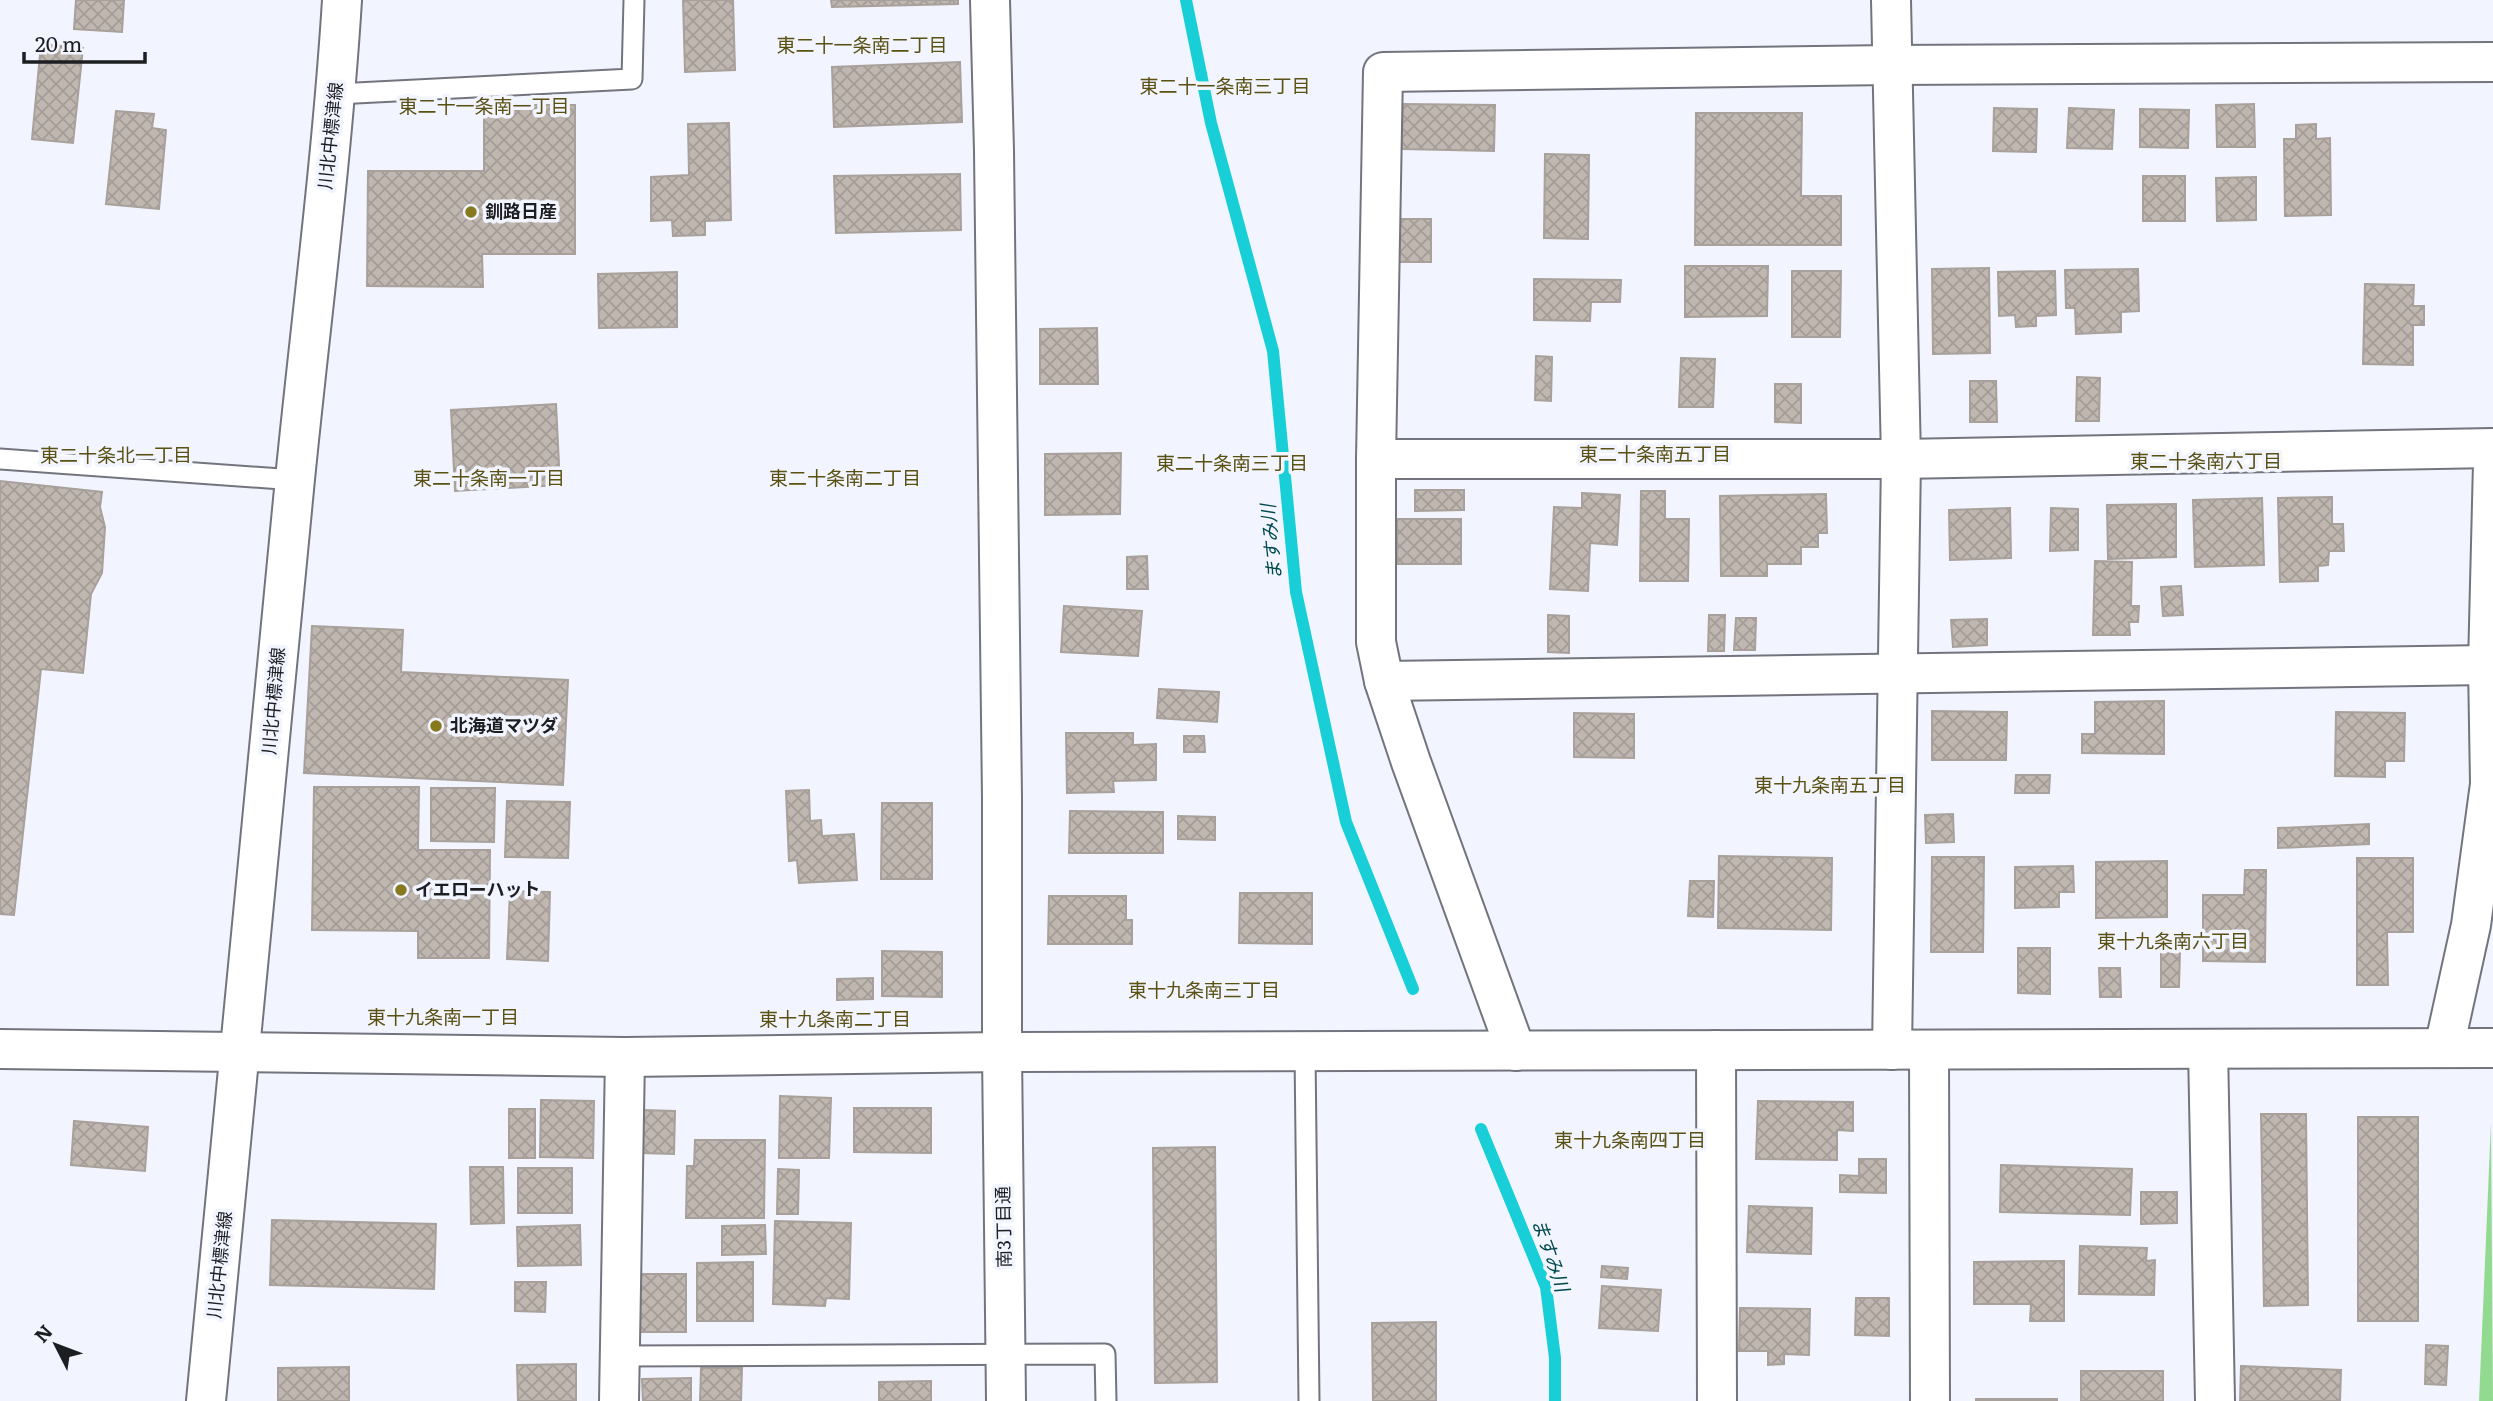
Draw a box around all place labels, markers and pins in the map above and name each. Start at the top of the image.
place label: 釧路日産 [485,197,557,224]
marker: 釧路日産 [463,204,479,220]
place label: 北海道マツダ [450,711,558,738]
marker: 北海道マツダ [428,718,444,734]
place label: イエローハット [415,875,540,902]
marker: イエローハット [393,882,409,898]

